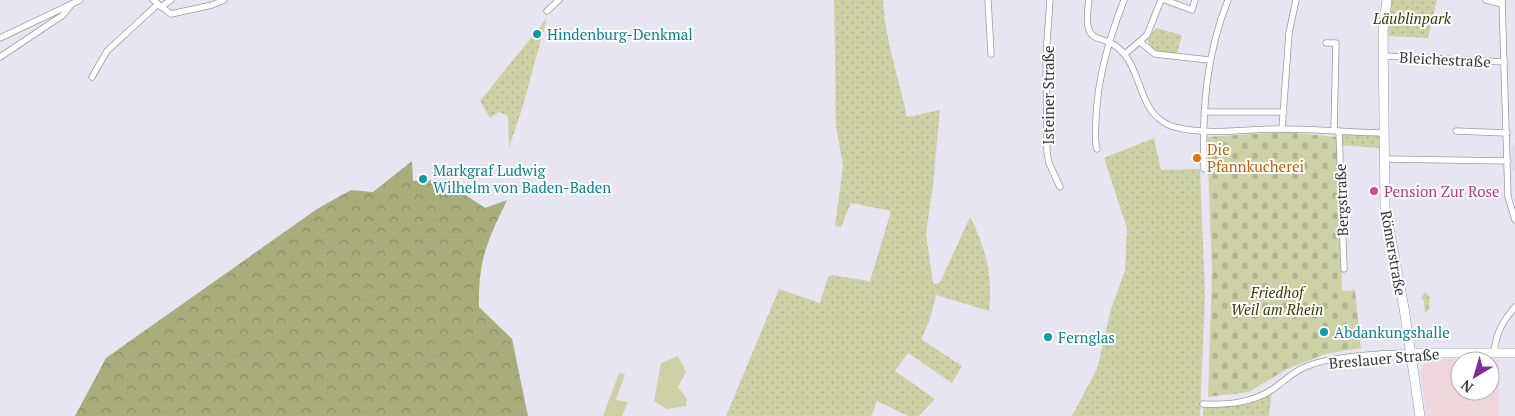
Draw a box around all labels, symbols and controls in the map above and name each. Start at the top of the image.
park label: Läublinpark [1372,8,1452,28]
place label: Hindenburg-Denkmal [547,24,693,44]
marker: Hindenburg-Denkmal [531,28,543,40]
street label: Isteiner Straße [1038,45,1058,145]
street label: Bleichestraße [1399,47,1491,71]
place label: Die Pfannkucherei [1207,139,1304,176]
marker: Die Pfannkucherei [1191,152,1203,164]
place label: Markgraf Ludwig Wilhelm von Baden-Baden [433,160,611,197]
street label: Bergstraße [1330,163,1352,237]
marker: Markgraf Ludwig Wilhelm von Baden-Baden [417,173,429,185]
place label: Pension Zur Rose [1384,181,1500,201]
marker: Pension Zur Rose [1368,185,1380,197]
street label: Römerstraße [1377,209,1411,297]
park label: Friedhof Weil am Rhein [1231,282,1323,319]
place label: Abdankungshalle [1334,322,1450,342]
marker: Abdankungshalle [1318,326,1330,338]
place label: Fernglas [1058,327,1115,347]
marker: Fernglas [1042,331,1054,343]
street label: Breslauer Straße [1328,343,1440,373]
north arrow [1450,351,1500,401]
text: N [1456,376,1477,397]

